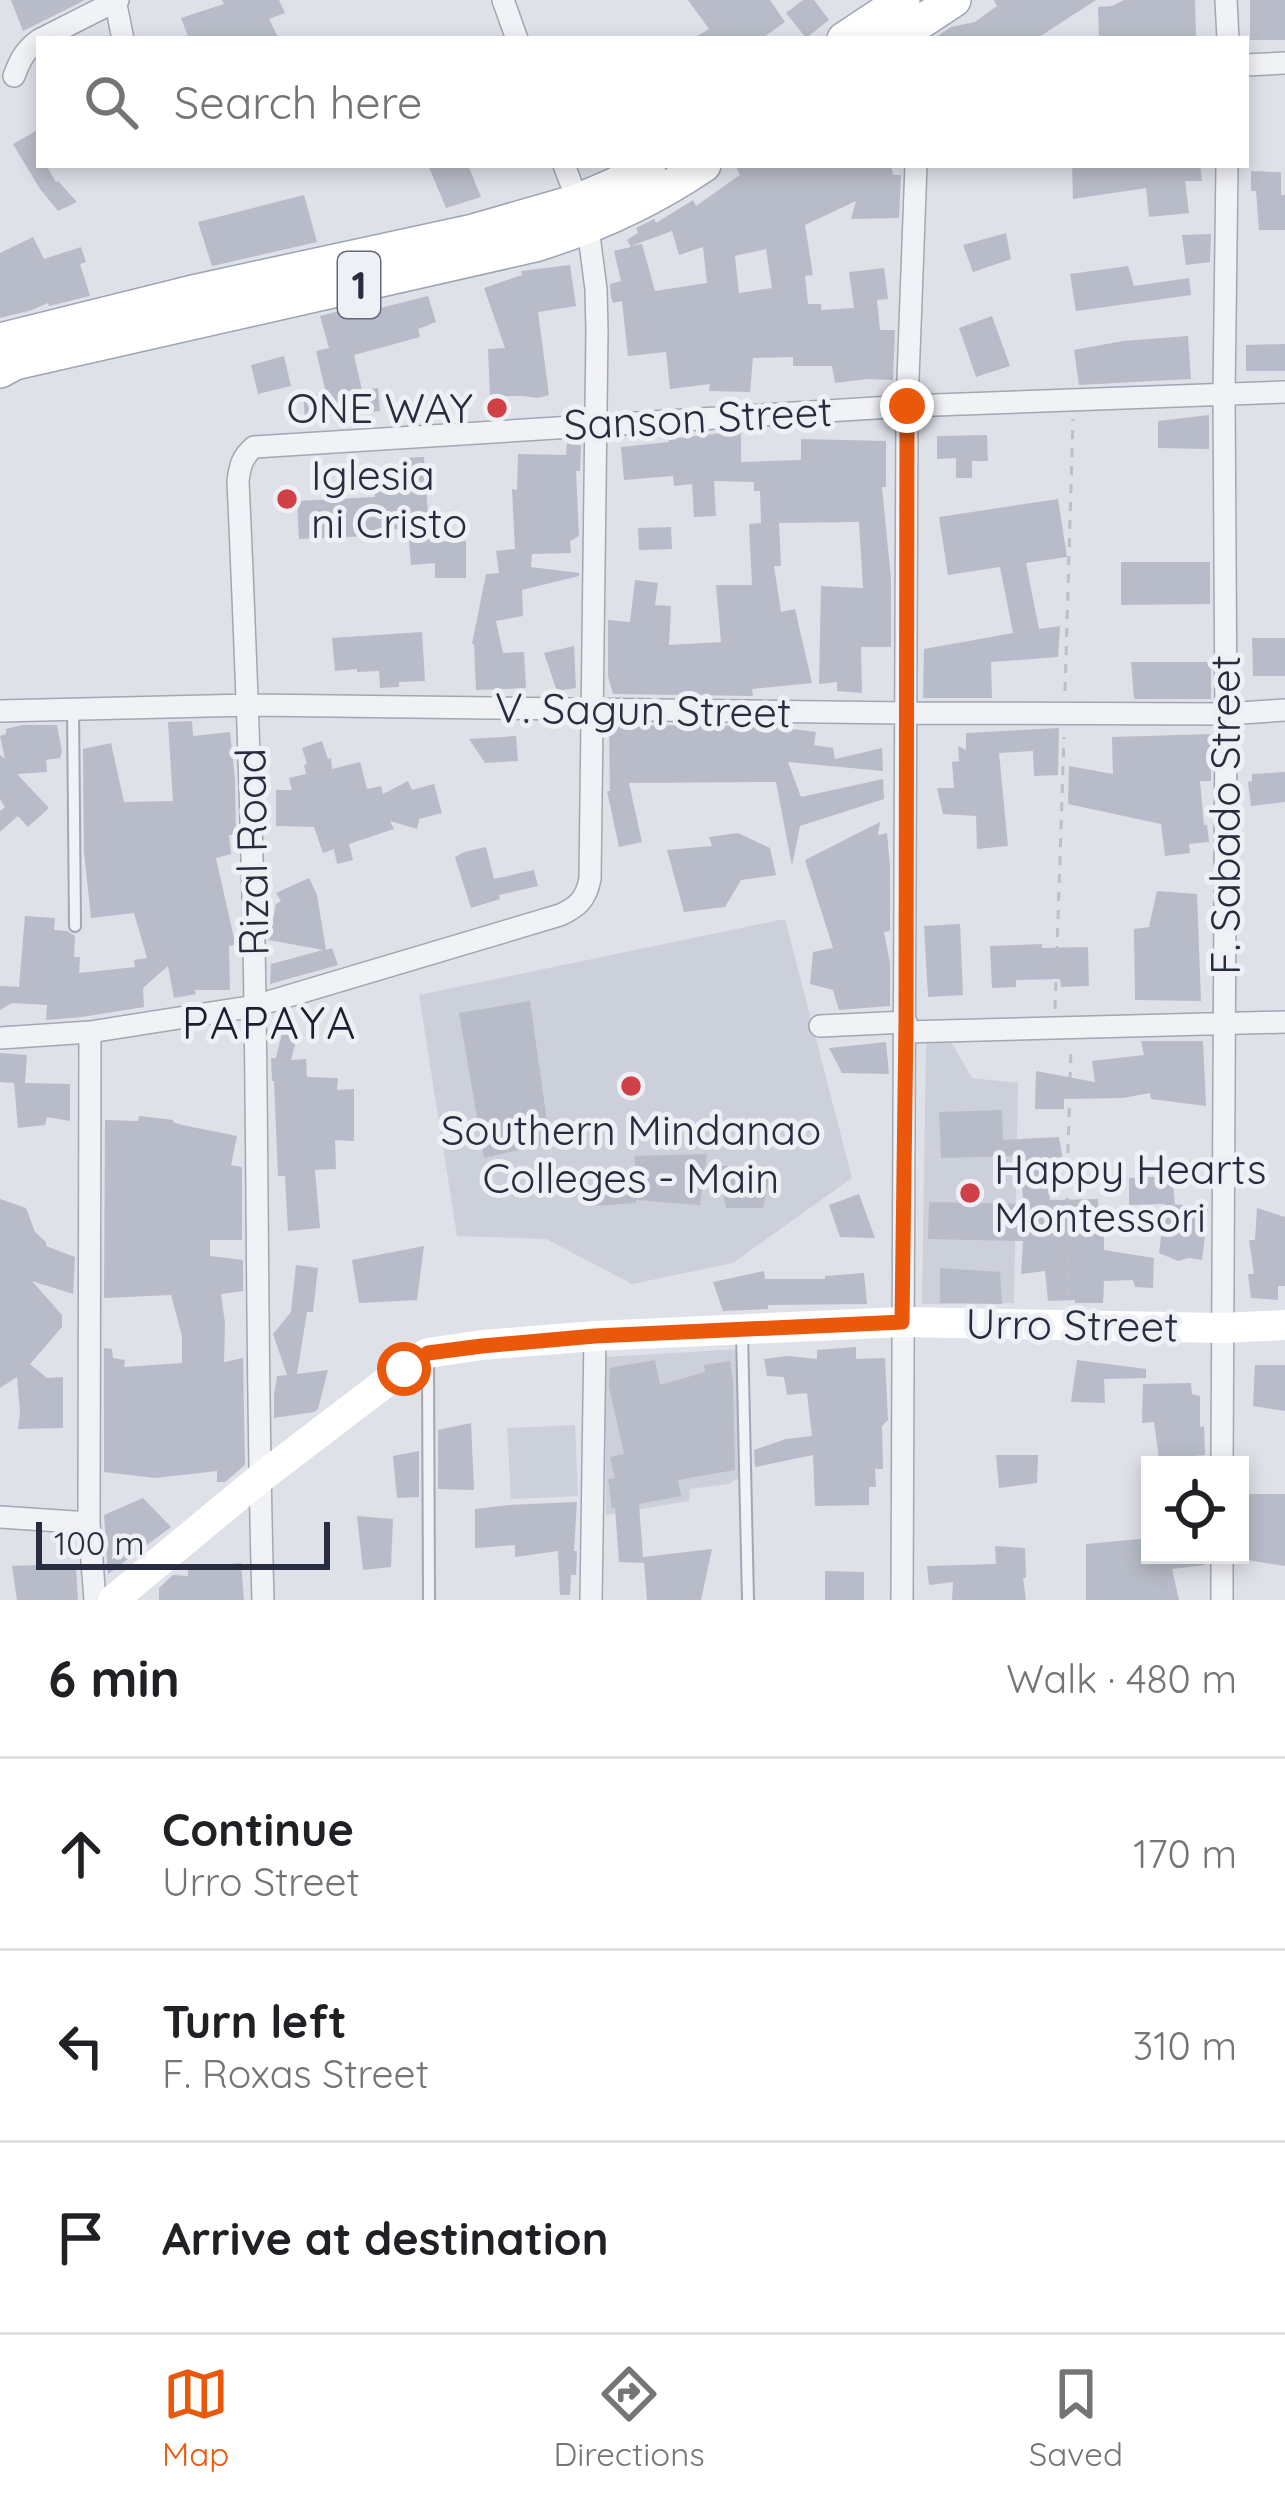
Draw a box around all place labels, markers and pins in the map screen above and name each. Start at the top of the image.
place label: ONE WAY [286,381,473,434]
marker: ONE WAY [484,395,510,421]
place label: Iglesia ni Cristo [311,448,467,549]
marker: Iglesia ni Cristo [274,486,300,512]
marker: Southern Mindanao Colleges - Main [618,1073,644,1099]
place label: Southern Mindanao Colleges - Main [441,1103,821,1204]
place label: Happy Hearts Montessori [994,1142,1266,1243]
marker: Happy Hearts Montessori [957,1180,983,1206]

